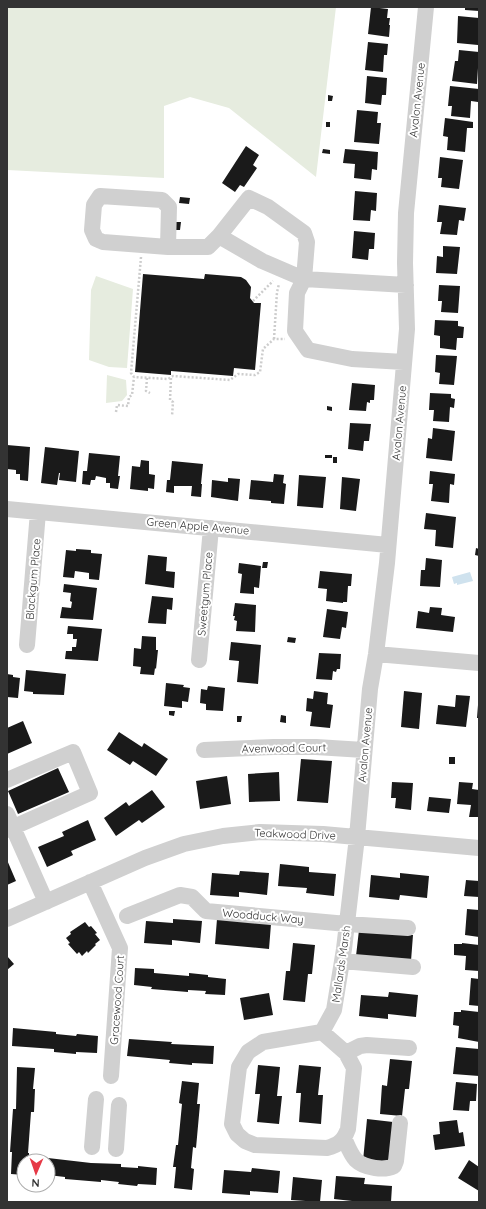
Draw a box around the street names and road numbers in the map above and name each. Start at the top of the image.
street label: Avalon Avenue [406,62,428,138]
street label: Avalon Avenue [389,385,409,461]
street label: Green Apple Avenue [146,515,250,537]
street label: Blackgum Place [22,538,44,620]
street label: Sweetgum Place [194,551,216,637]
street label: Avalon Avenue [355,707,375,783]
street label: Avenwood Court [242,740,327,756]
street label: Teakwood Drive [254,826,336,842]
street label: Woodduck Way [222,905,304,927]
street label: Mallards Marsh [329,925,353,1003]
street label: Gracewood Court [107,955,127,1045]

